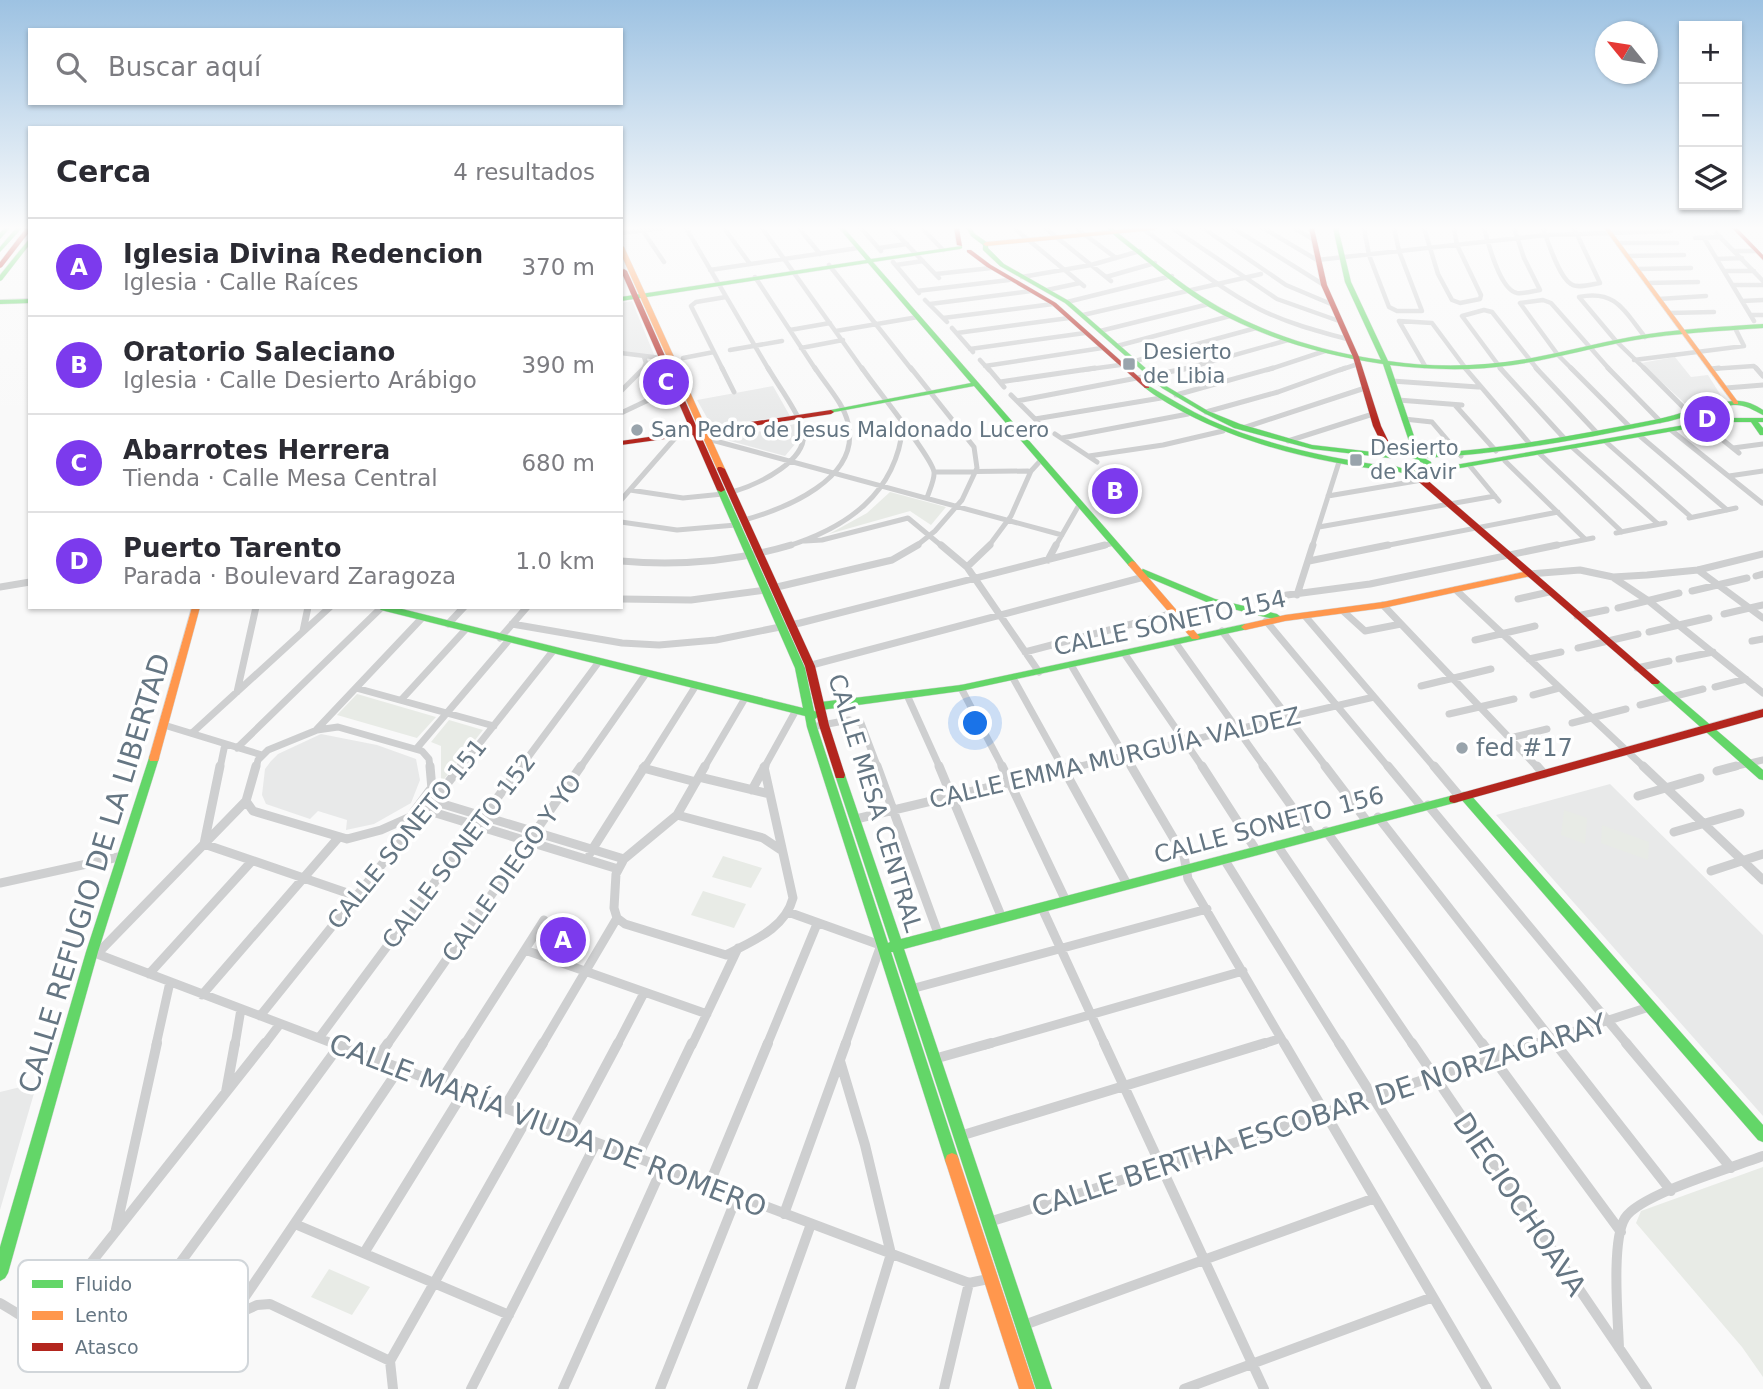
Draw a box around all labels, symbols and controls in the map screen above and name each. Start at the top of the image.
north arrow [1595,21,1658,84]
map controls [1679,21,1742,210]
button: + [1679,21,1742,84]
search box [28,28,623,105]
icon: search [52,48,90,86]
text: Buscar aquí [108,52,261,82]
button: − [1679,84,1742,147]
button: layers [1679,147,1742,210]
text: Cerca [56,154,151,189]
text: 4 resultados [453,159,595,185]
text: Iglesia Divina Redencion [123,239,483,269]
text: A [70,254,88,280]
text: 370 m [521,254,595,280]
text: Iglesia · Calle Raíces [123,269,358,295]
text: Oratorio Saleciano [123,337,395,367]
place label: Desierto de Libia [1143,340,1232,388]
text: B [70,352,88,378]
text: 390 m [521,352,595,378]
pin: C [643,356,689,408]
marker: Desierto de Libia [1121,356,1137,372]
text: Iglesia · Calle Desierto Arábigo [123,367,477,393]
pin: D [1684,393,1730,445]
place label: San Pedro de Jesus Maldonado Lucero [651,418,1049,442]
marker: San Pedro de Jesus Maldonado Lucero [629,422,645,438]
text: Abarrotes Herrera [123,435,390,465]
place label: Desierto de Kavir [1370,436,1459,484]
text: C [71,450,87,476]
text: 680 m [521,450,595,476]
marker: Desierto de Kavir [1348,452,1364,468]
text: Tienda · Calle Mesa Central [123,465,438,491]
pin: B [1092,465,1138,517]
text: Puerto Tarento [123,533,342,563]
text: D [69,548,89,574]
text: 1.0 km [515,548,595,574]
text: Parada · Boulevard Zaragoza [123,563,456,589]
street label: CALLE SONETO 154 [1051,585,1289,661]
street label: CALLE REFUGIO DE LA LIBERTAD [12,650,177,1097]
street label: CALLE MESA CENTRAL [822,671,928,936]
street label: CALLE EMMA MURGUÍA VALDEZ [926,701,1303,814]
your location [958,706,992,740]
street label: CALLE SONETO 151 [322,733,492,935]
place label: fed #17 [1476,734,1573,762]
marker: fed #17 [1454,740,1470,756]
street label: CALLE SONETO 152 [377,748,541,954]
street label: CALLE DIEGO Y YO [436,768,588,968]
street label: CALLE SONETO 156 [1151,781,1387,869]
pin: A [540,914,586,966]
street label: CALLE BERTHA ESCOBAR DE NORZAGARAY [1028,1006,1612,1224]
street label: CALLE MARÍA VIUDA DE ROMERO [325,1026,771,1224]
street label: DIECIOCHOAVA [1446,1107,1593,1302]
legend [18,1260,248,1372]
text: Fluido [75,1273,132,1295]
text: Lento [75,1304,128,1326]
text: Atasco [75,1336,139,1358]

